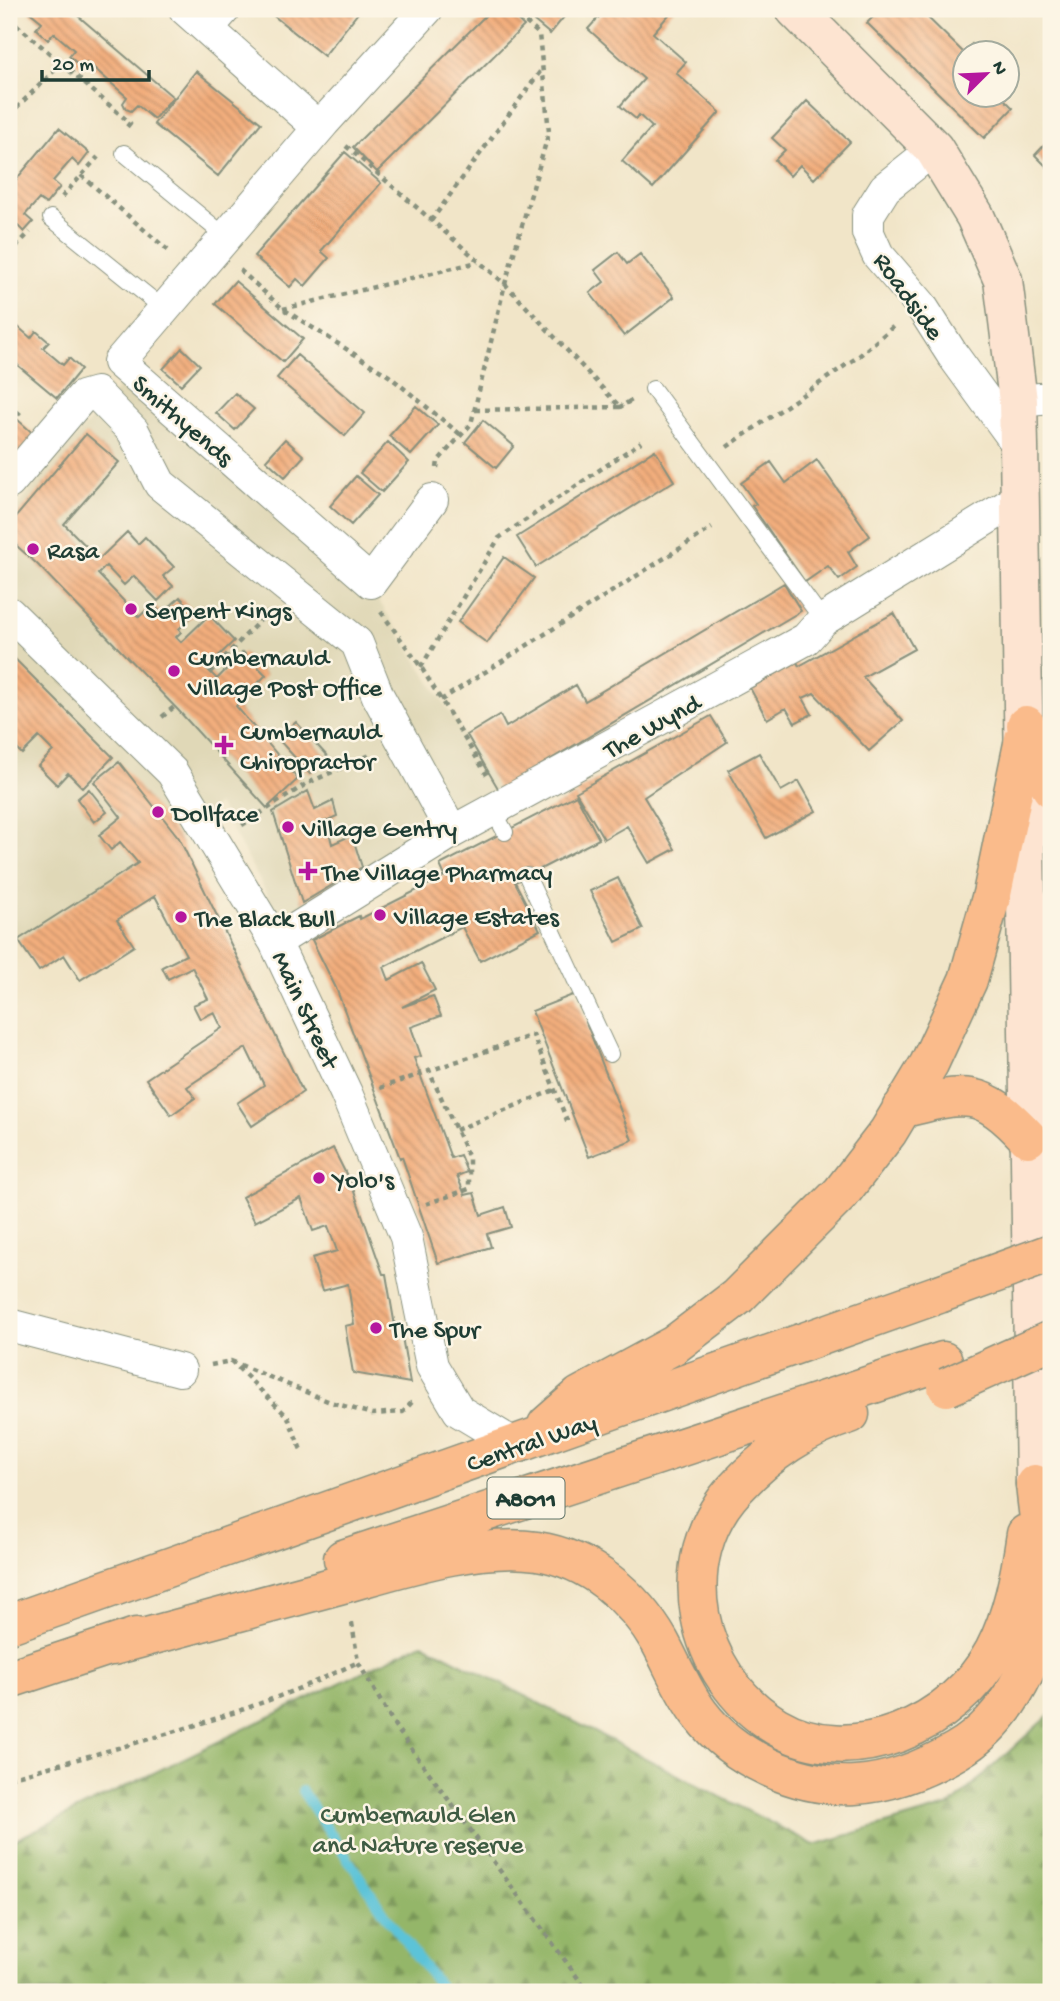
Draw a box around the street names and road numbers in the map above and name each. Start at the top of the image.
street label: Roadside [864,248,949,348]
street label: Smithyends [124,370,239,476]
street label: The Wynd [598,689,709,769]
street label: Main Street [262,947,345,1077]
street label: Central Way [463,1409,602,1482]
road number: A8011 [488,1478,564,1518]

